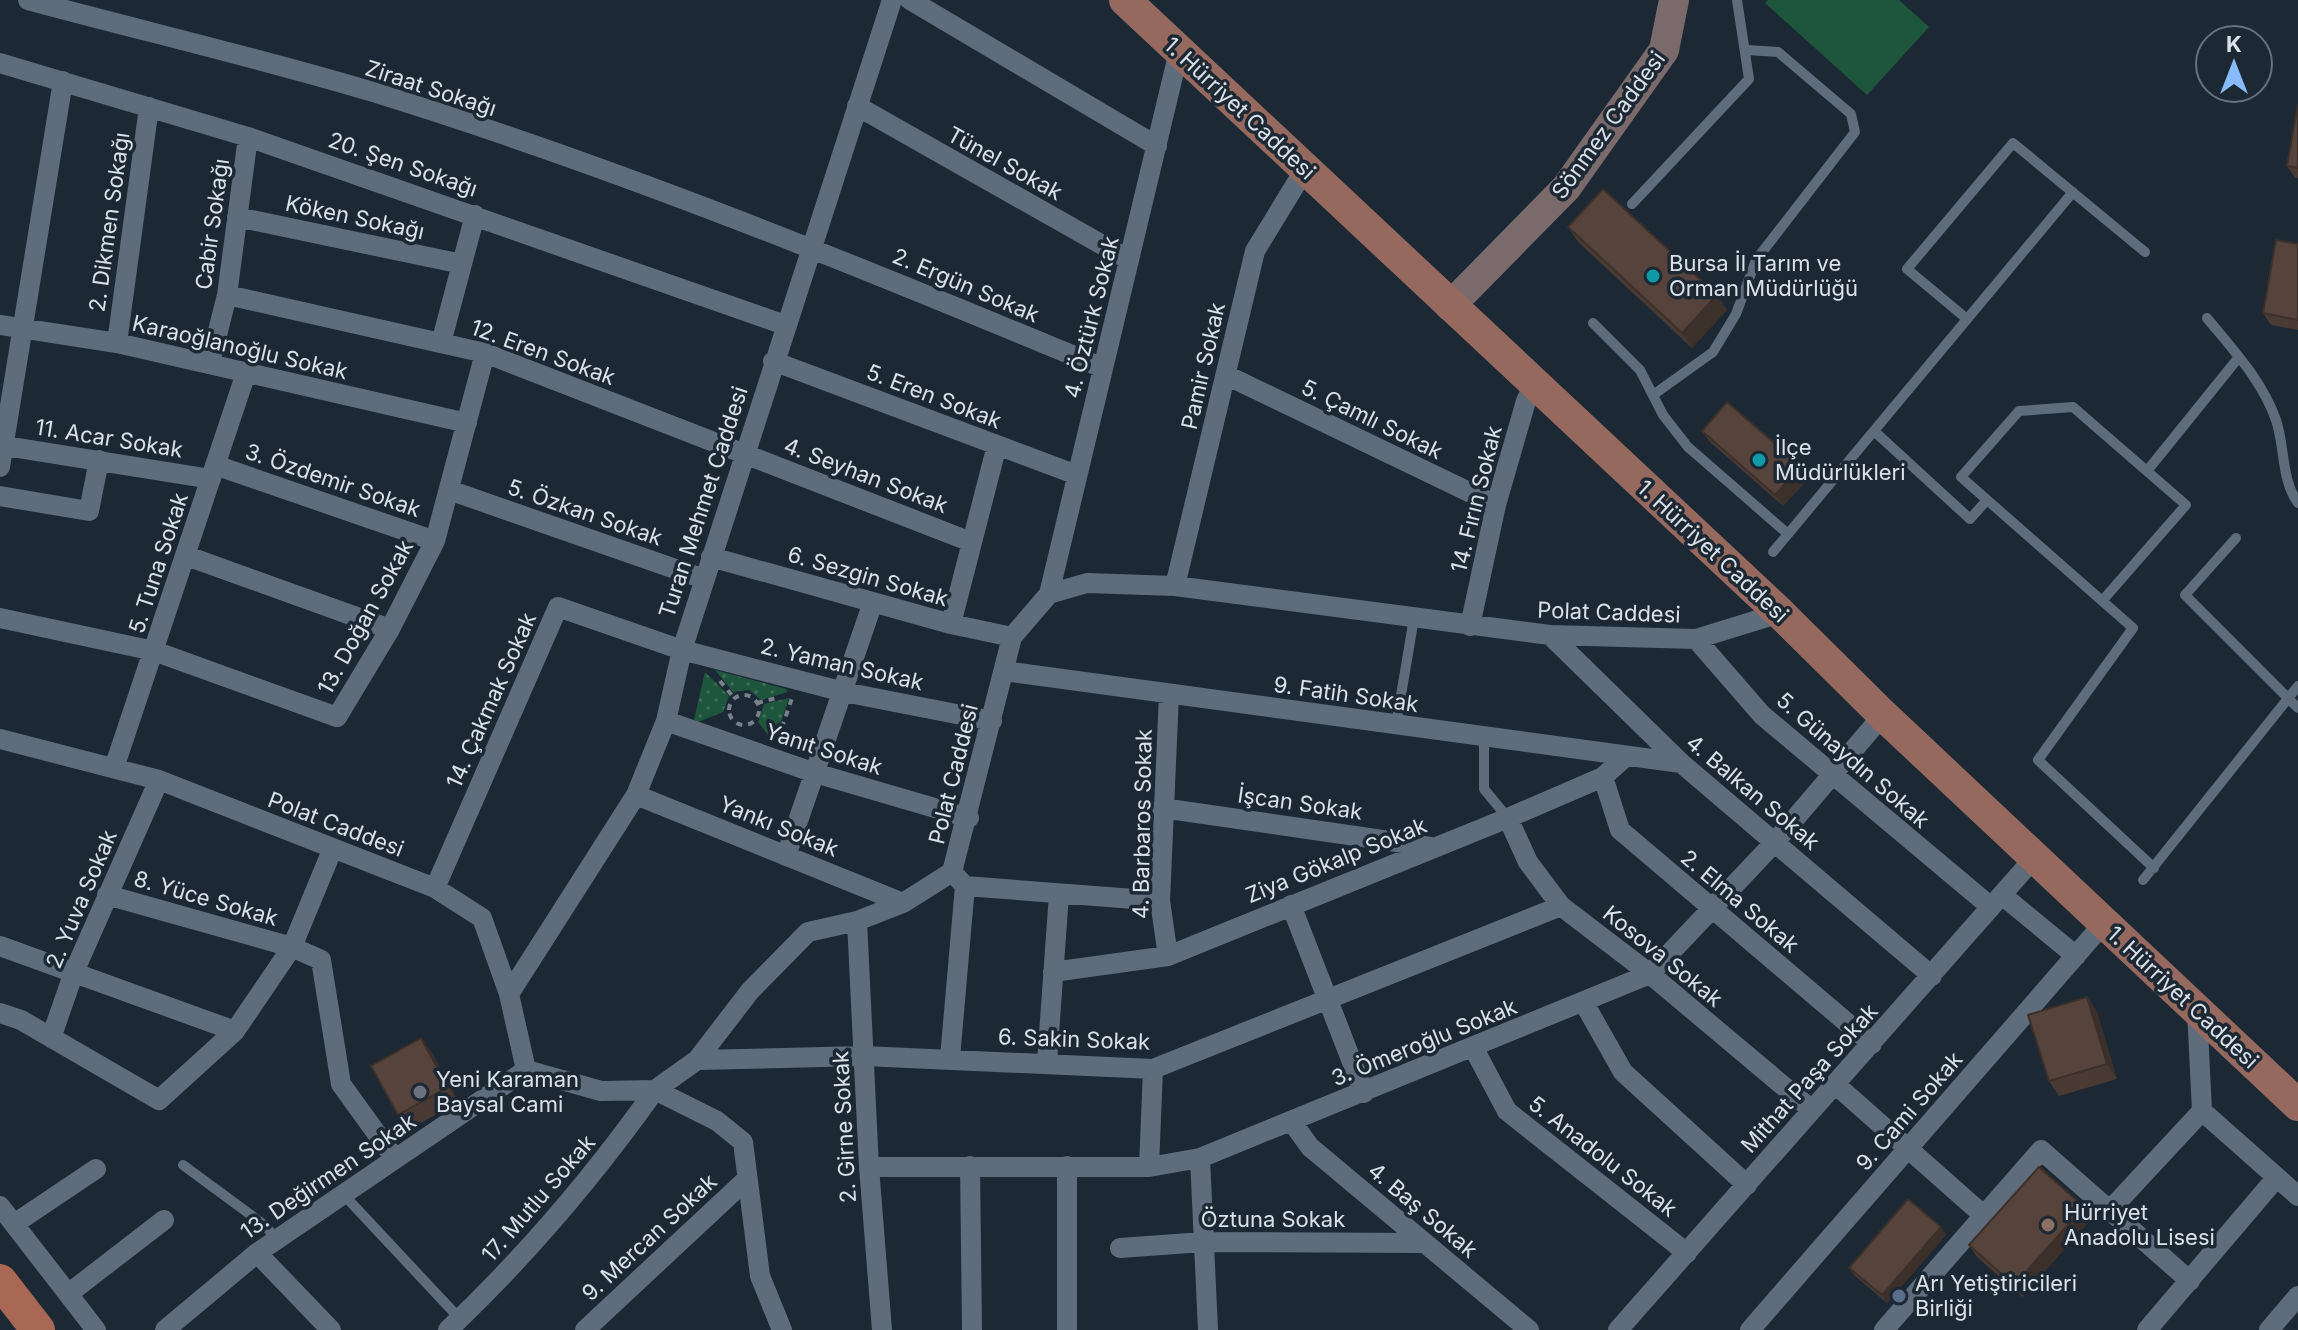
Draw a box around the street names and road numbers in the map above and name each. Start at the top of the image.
street label: 1. Hürriyet Caddesi [1159,31,1321,185]
street label: Sönmez Caddesi [1546,46,1670,204]
street label: Ziraat Sokağı [362,55,500,121]
street label: Tünel Sokak [943,121,1067,205]
street label: 20. Şen Sokağı [325,126,481,202]
street label: 2. Dikmen Sokağı [84,131,134,313]
street label: Cabir Sokağı [190,157,234,291]
street label: Köken Sokağı [283,190,427,244]
street label: 4. Öztürk Sokak [1058,233,1124,401]
street label: 2. Ergün Sokak [889,242,1043,328]
street label: Pamir Sokak [1176,300,1230,432]
street label: Karaoğlanoğlu Sokak [130,310,350,384]
street label: 12. Eren Sokak [467,314,619,390]
street label: 5. Eren Sokak [863,358,1005,434]
street label: 5. Çamlı Sokak [1297,374,1447,464]
street label: Turan Mehmet Caddesi [653,383,753,621]
street label: 11. Acar Sokak [33,414,185,462]
street label: 14. Fırın Sokak [1445,423,1507,575]
street label: 4. Seyhan Sokak [780,432,952,518]
street label: 3. Özdemir Sokak [242,438,424,522]
street label: 5. Özkan Sokak [504,473,666,551]
street label: 1. Hürriyet Caddesi [1632,474,1794,628]
street label: 5. Tuna Sokak [123,489,193,637]
street label: 13. Doğan Sokak [312,535,418,699]
street label: 6. Sezgin Sokak [785,541,951,611]
street label: Polat Caddesi [1537,597,1681,627]
street label: 14. Çakmak Sokak [441,608,541,792]
street label: 2. Yaman Sokak [758,633,926,695]
street label: 9. Fatih Sokak [1272,671,1420,717]
street label: 5. Günaydın Sokak [1771,687,1935,833]
street label: Polat Caddesi [923,701,983,847]
street label: Yanıt Sokak [762,718,886,780]
street label: 4. Barbaros Sokak [1127,729,1157,919]
street label: 4. Balkan Sokak [1681,729,1825,855]
street label: İşcan Sokak [1236,781,1364,825]
street label: Polat Caddesi [264,786,408,862]
street label: Yankı Sokak [716,790,842,862]
street label: Ziya Gökalp Sokak [1242,812,1430,908]
street label: 2. Yuva Sokak [40,826,122,972]
street label: 2. Elma Sokak [1676,844,1804,958]
street label: 8. Yüce Sokak [131,865,281,931]
street label: Kosova Sokak [1598,900,1728,1012]
street label: 1. Hürriyet Caddesi [2102,920,2264,1074]
street label: 3. Ömeroğlu Sokak [1328,993,1520,1091]
street label: Mithat Paşa Sokak [1735,998,1883,1158]
street label: 6. Sakin Sokak [997,1023,1151,1055]
street label: 9. Cami Sokak [1850,1046,1968,1176]
street label: 2. Girne Sokak [827,1050,861,1204]
street label: 5. Anadolu Sokak [1524,1090,1682,1222]
street label: 13. Değirmen Sokak [235,1108,421,1244]
street label: 17. Mutlu Sokak [476,1129,600,1267]
street label: 4. Baş Sokak [1363,1157,1483,1263]
street label: 9. Mercan Sokak [576,1168,722,1306]
street label: Öztuna Sokak [1201,1206,1345,1232]

